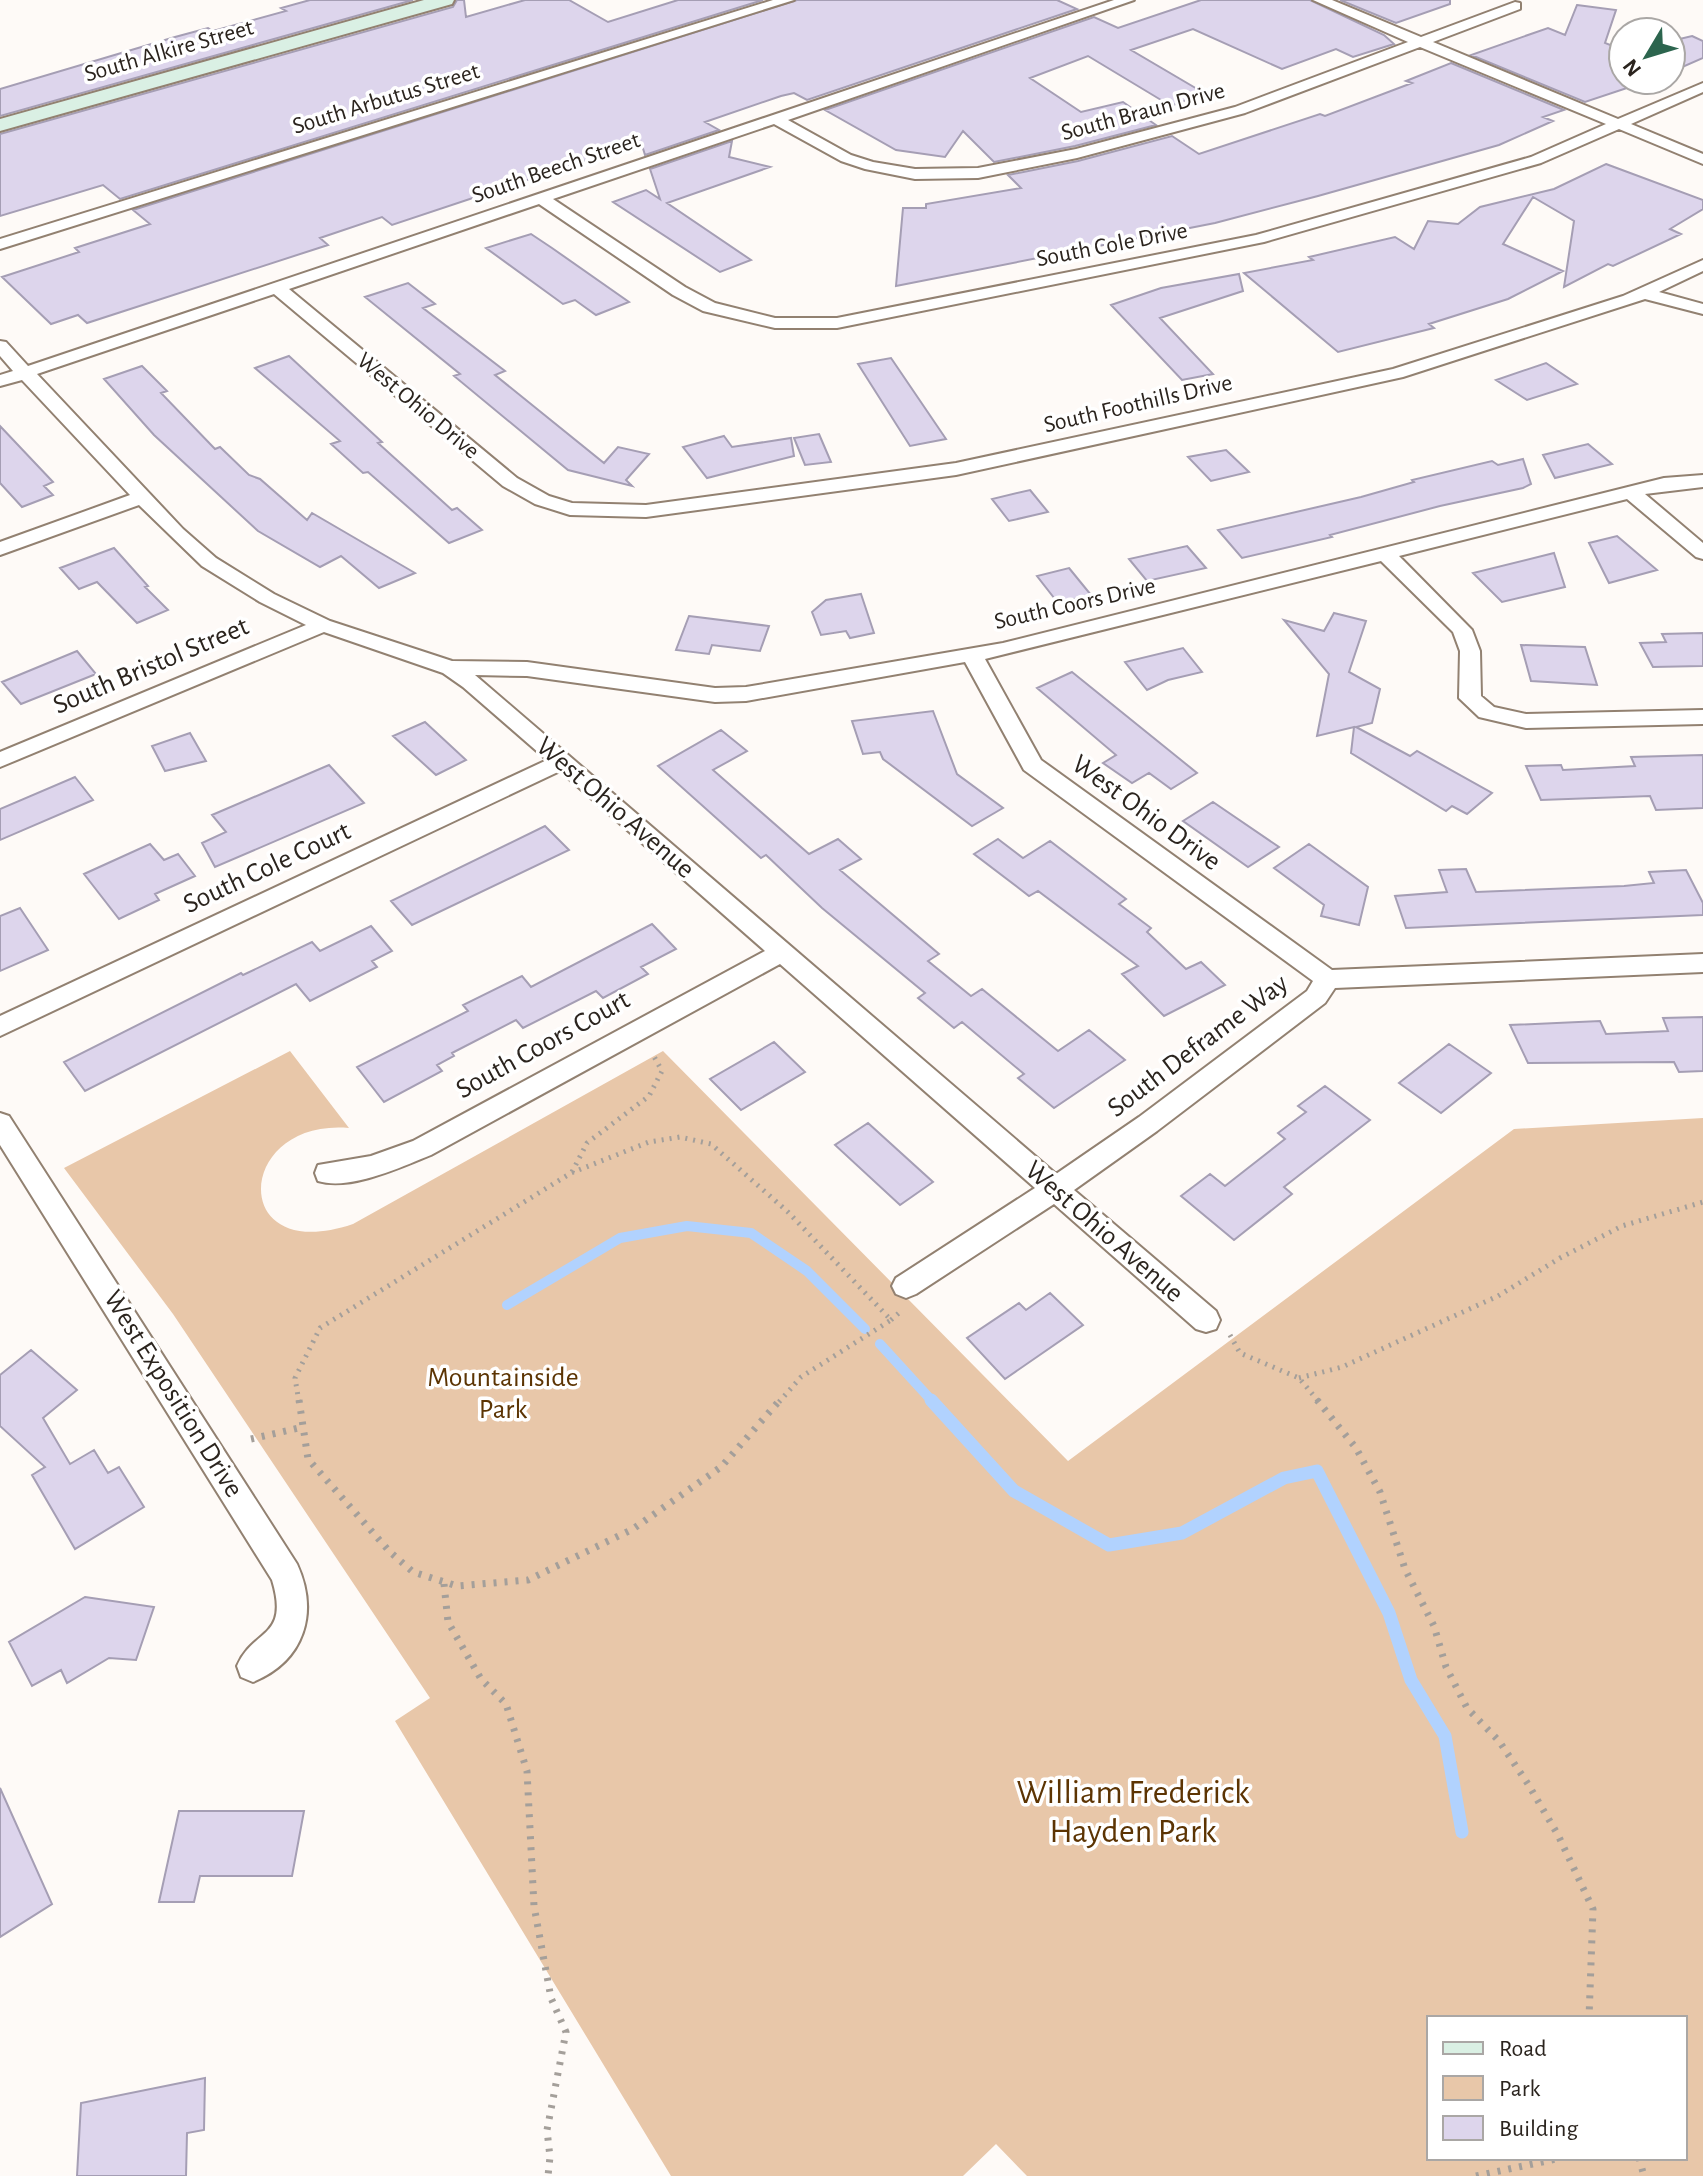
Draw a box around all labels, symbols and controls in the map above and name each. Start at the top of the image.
street label: South Alkire Street [82,15,257,87]
north arrow [1607,16,1687,96]
text: N [1619,55,1645,80]
street label: South Arbutus Street [290,59,483,139]
street label: South Braun Drive [1059,79,1227,145]
street label: South Beech Street [469,128,643,208]
street label: South Cole Drive [1034,219,1190,271]
street label: West Ohio Drive [352,348,484,464]
street label: South Foothills Drive [1041,371,1235,437]
street label: South Coors Drive [992,574,1158,634]
street label: South Bristol Street [49,612,253,720]
street label: West Ohio Avenue [530,732,700,884]
street label: West Ohio Drive [1066,750,1226,876]
street label: South Cole Court [179,817,355,919]
street label: South Deframe Way [1103,969,1293,1123]
street label: South Coors Court [451,986,635,1104]
street label: West Ohio Avenue [1019,1156,1189,1308]
street label: West Exposition Drive [98,1286,248,1502]
park label: Mountainside Park [427,1364,579,1424]
park label: William Frederick Hayden Park [1016,1776,1250,1849]
legend [1427,2016,1687,2160]
text: Road [1499,2037,1547,2061]
text: Park [1499,2077,1540,2101]
text: Building [1499,2117,1578,2141]

